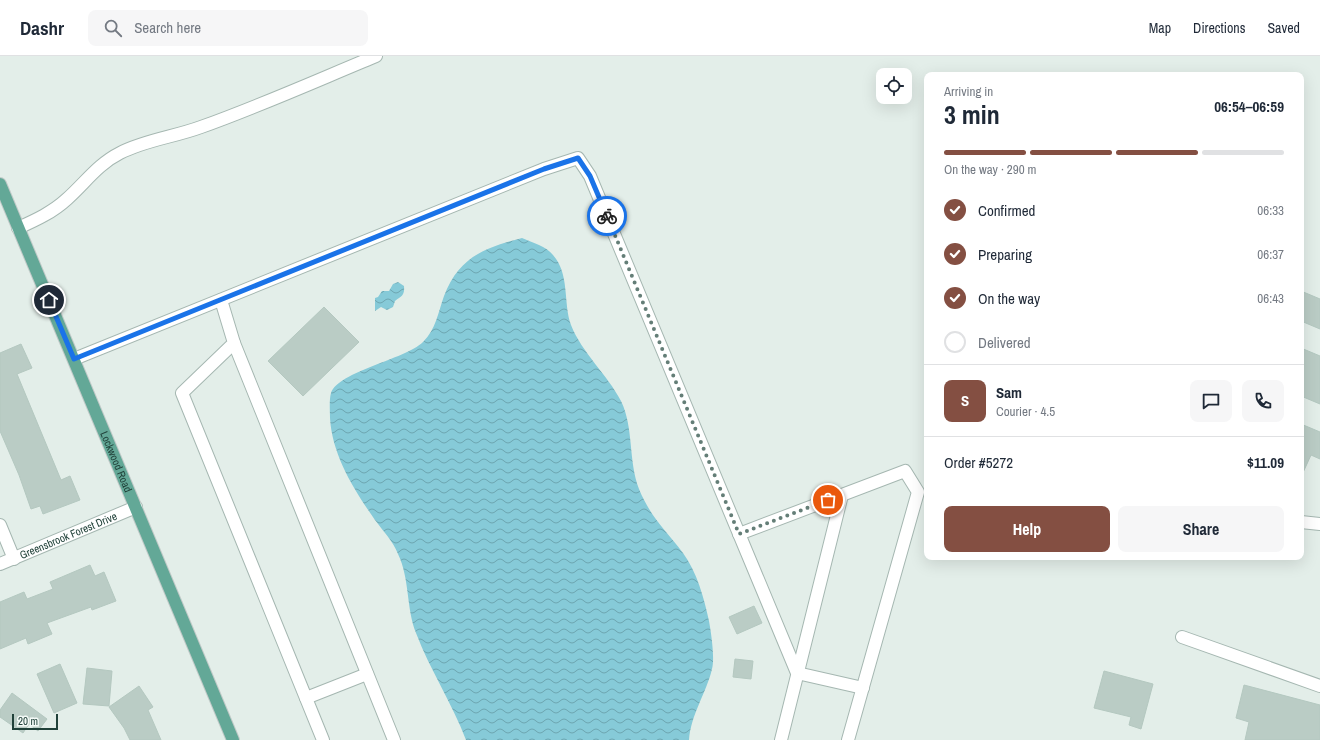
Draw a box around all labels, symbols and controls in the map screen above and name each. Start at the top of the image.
search box [88,10,368,46]
text: Dashr [20,15,64,41]
icon: search [102,17,124,39]
text: Search here [134,17,201,38]
text: Map [1149,19,1171,37]
text: Directions [1193,19,1245,37]
text: Saved [1267,19,1300,37]
map controls [876,68,912,104]
button: locate [876,68,912,104]
text: Arriving in [944,83,993,100]
text: 06:54–06:59 [1214,96,1284,117]
text: 3 min [944,97,1000,132]
text: On the way · 290 m [944,161,1036,178]
courier [587,196,627,236]
icon: check [944,199,966,221]
text: Confirmed [978,200,1035,221]
text: 06:33 [1257,202,1284,219]
icon: bike [596,205,618,227]
icon: check [944,243,966,265]
text: Preparing [978,244,1032,265]
text: 06:37 [1257,246,1284,263]
pin [32,283,66,317]
icon: check [944,287,966,309]
text: On the way [978,288,1040,309]
icon: home [38,289,60,311]
text: 06:43 [1257,290,1284,307]
text: Delivered [978,332,1031,353]
button: chat [1190,380,1232,422]
button: phone [1242,380,1284,422]
text: Sam [996,382,1022,403]
text: S [961,390,969,411]
text: Courier · 4.5 [996,403,1055,420]
street label: Lockwood Road [97,429,135,494]
text: Order #5272 [944,452,1013,473]
text: $11.09 [1247,452,1284,473]
pin [811,483,845,517]
icon: bag [817,489,839,511]
button: Help [944,506,1110,552]
button: Share [1118,506,1284,552]
street label: Greensbrook Forest Drive [18,509,119,562]
scale bar [12,712,58,731]
text: 20 m [18,714,38,728]

